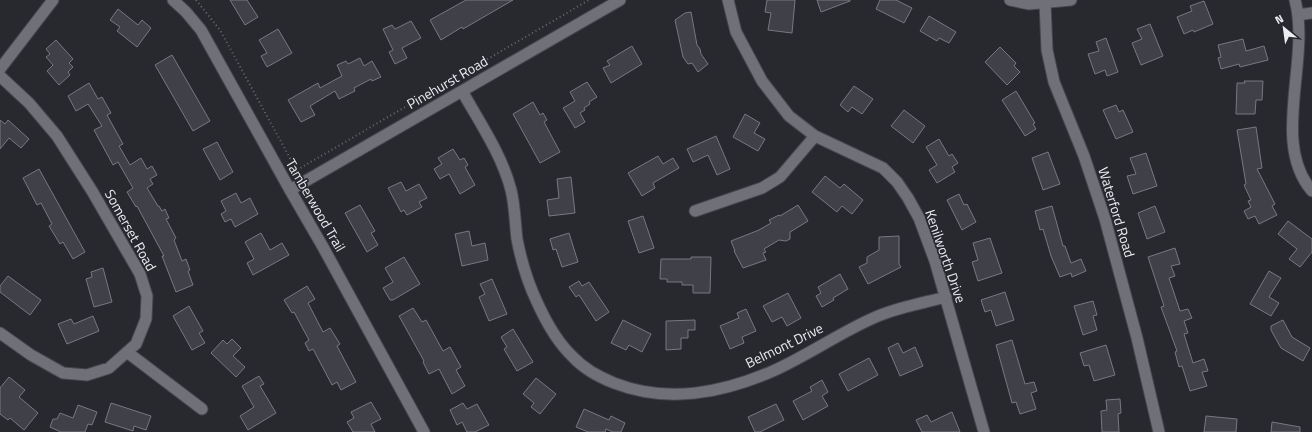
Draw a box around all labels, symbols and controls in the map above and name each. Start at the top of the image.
north arrow [1264,8,1304,48]
text: N [1272,10,1286,28]
street label: Pinehurst Road [403,50,491,114]
street label: Tamberwood Trail [281,155,351,255]
street label: Waterford Road [1093,164,1141,260]
street label: Somerset Road [100,185,162,275]
street label: Kenilworth Drive [920,206,972,306]
street label: Belmont Drive [742,317,826,373]

